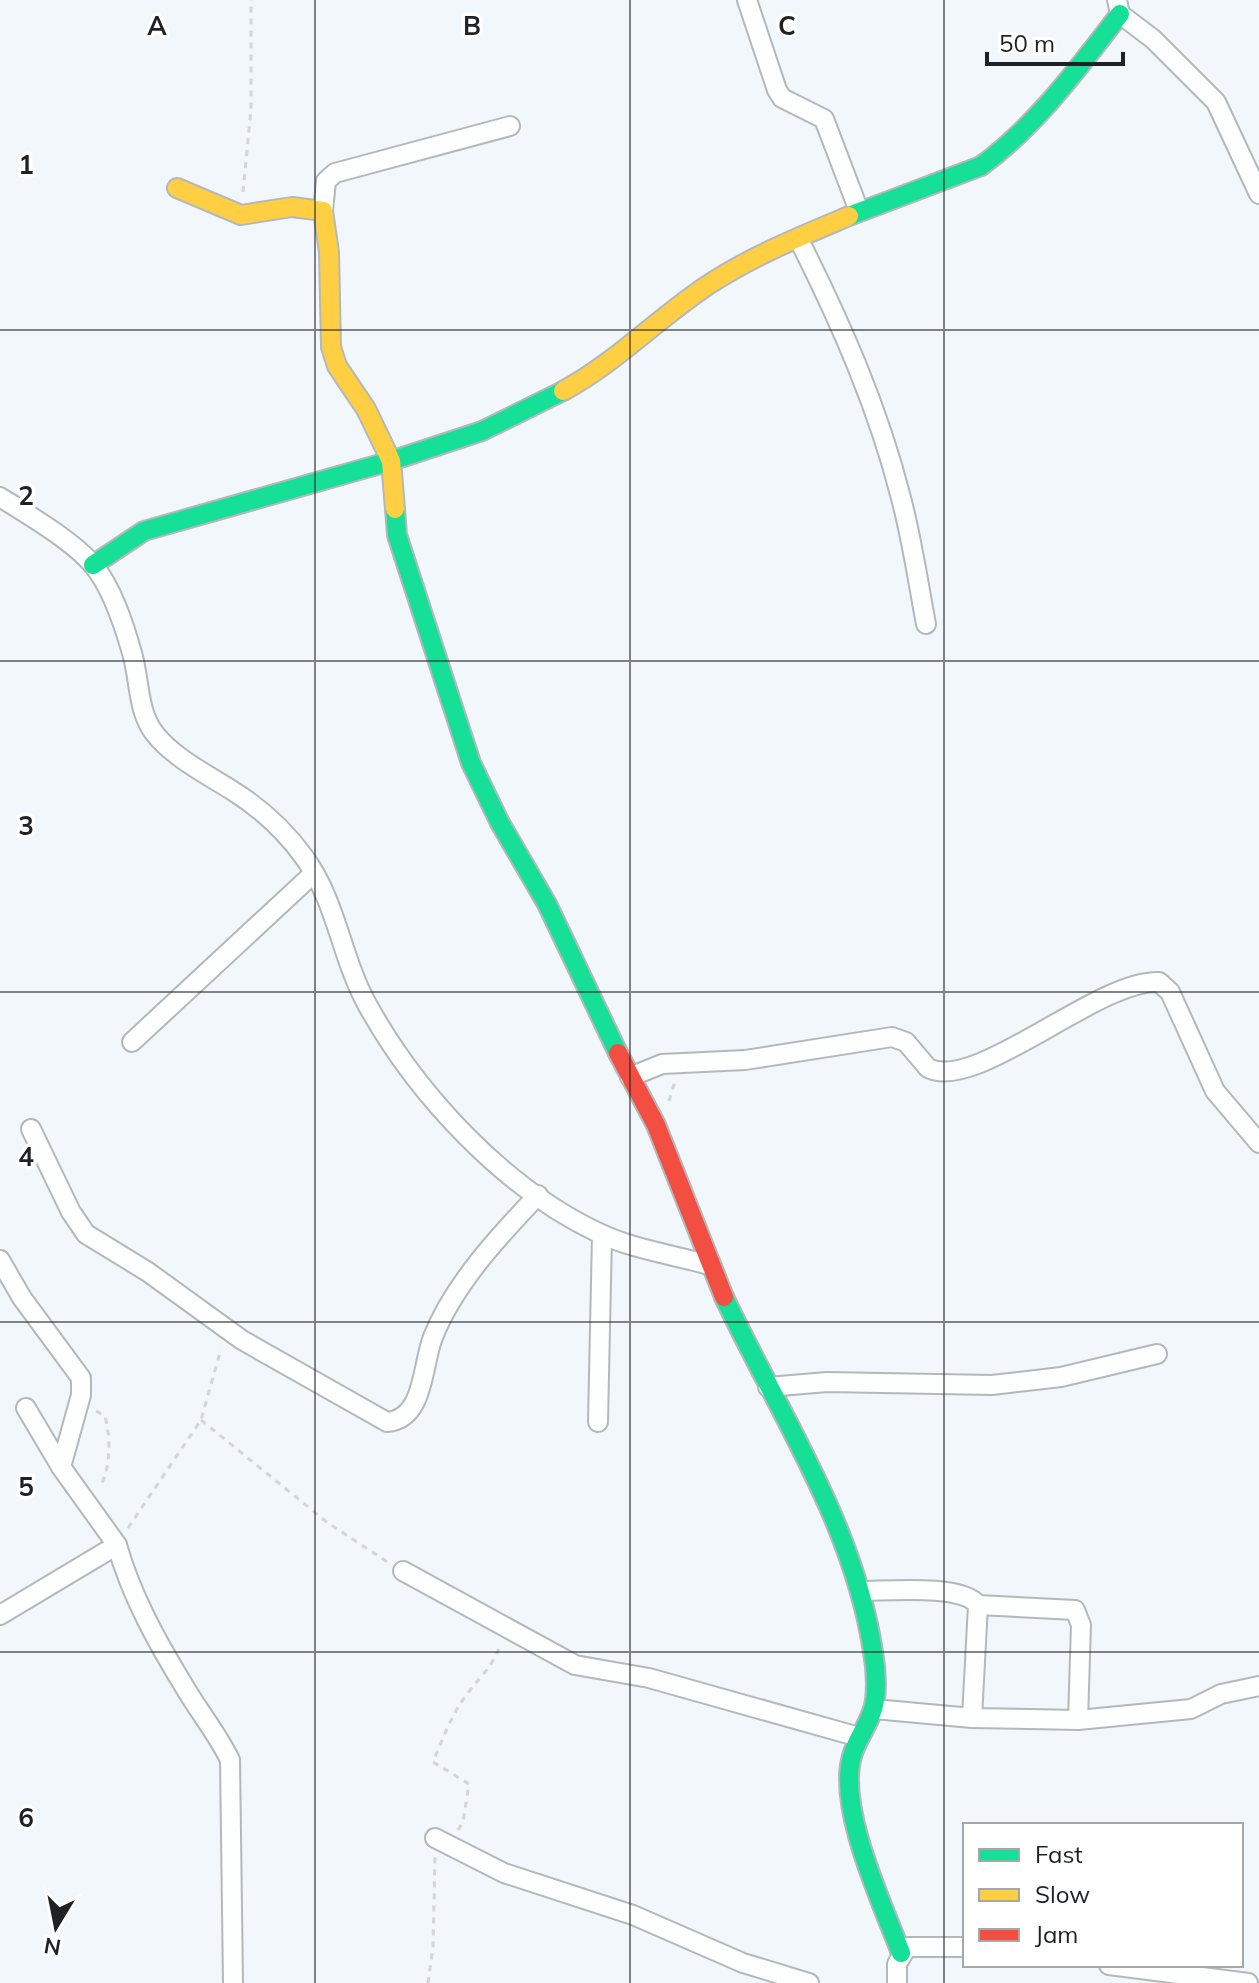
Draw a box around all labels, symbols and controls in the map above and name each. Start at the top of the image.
text: A [147,9,167,42]
text: B [463,9,481,42]
text: C [778,9,796,42]
scale bar [987,16,1123,66]
text: 50 m [999,28,1055,58]
text: 1 [18,148,34,181]
text: 2 [18,479,34,512]
text: 3 [18,809,34,842]
text: 4 [18,1140,34,1173]
text: 5 [18,1470,34,1503]
text: 6 [18,1801,34,1834]
legend [963,1823,1243,1967]
text: Fast [1035,1839,1083,1869]
text: Slow [1035,1879,1090,1909]
north arrow [16,1887,96,1967]
text: Jam [1035,1919,1078,1949]
text: N [42,1931,63,1962]

